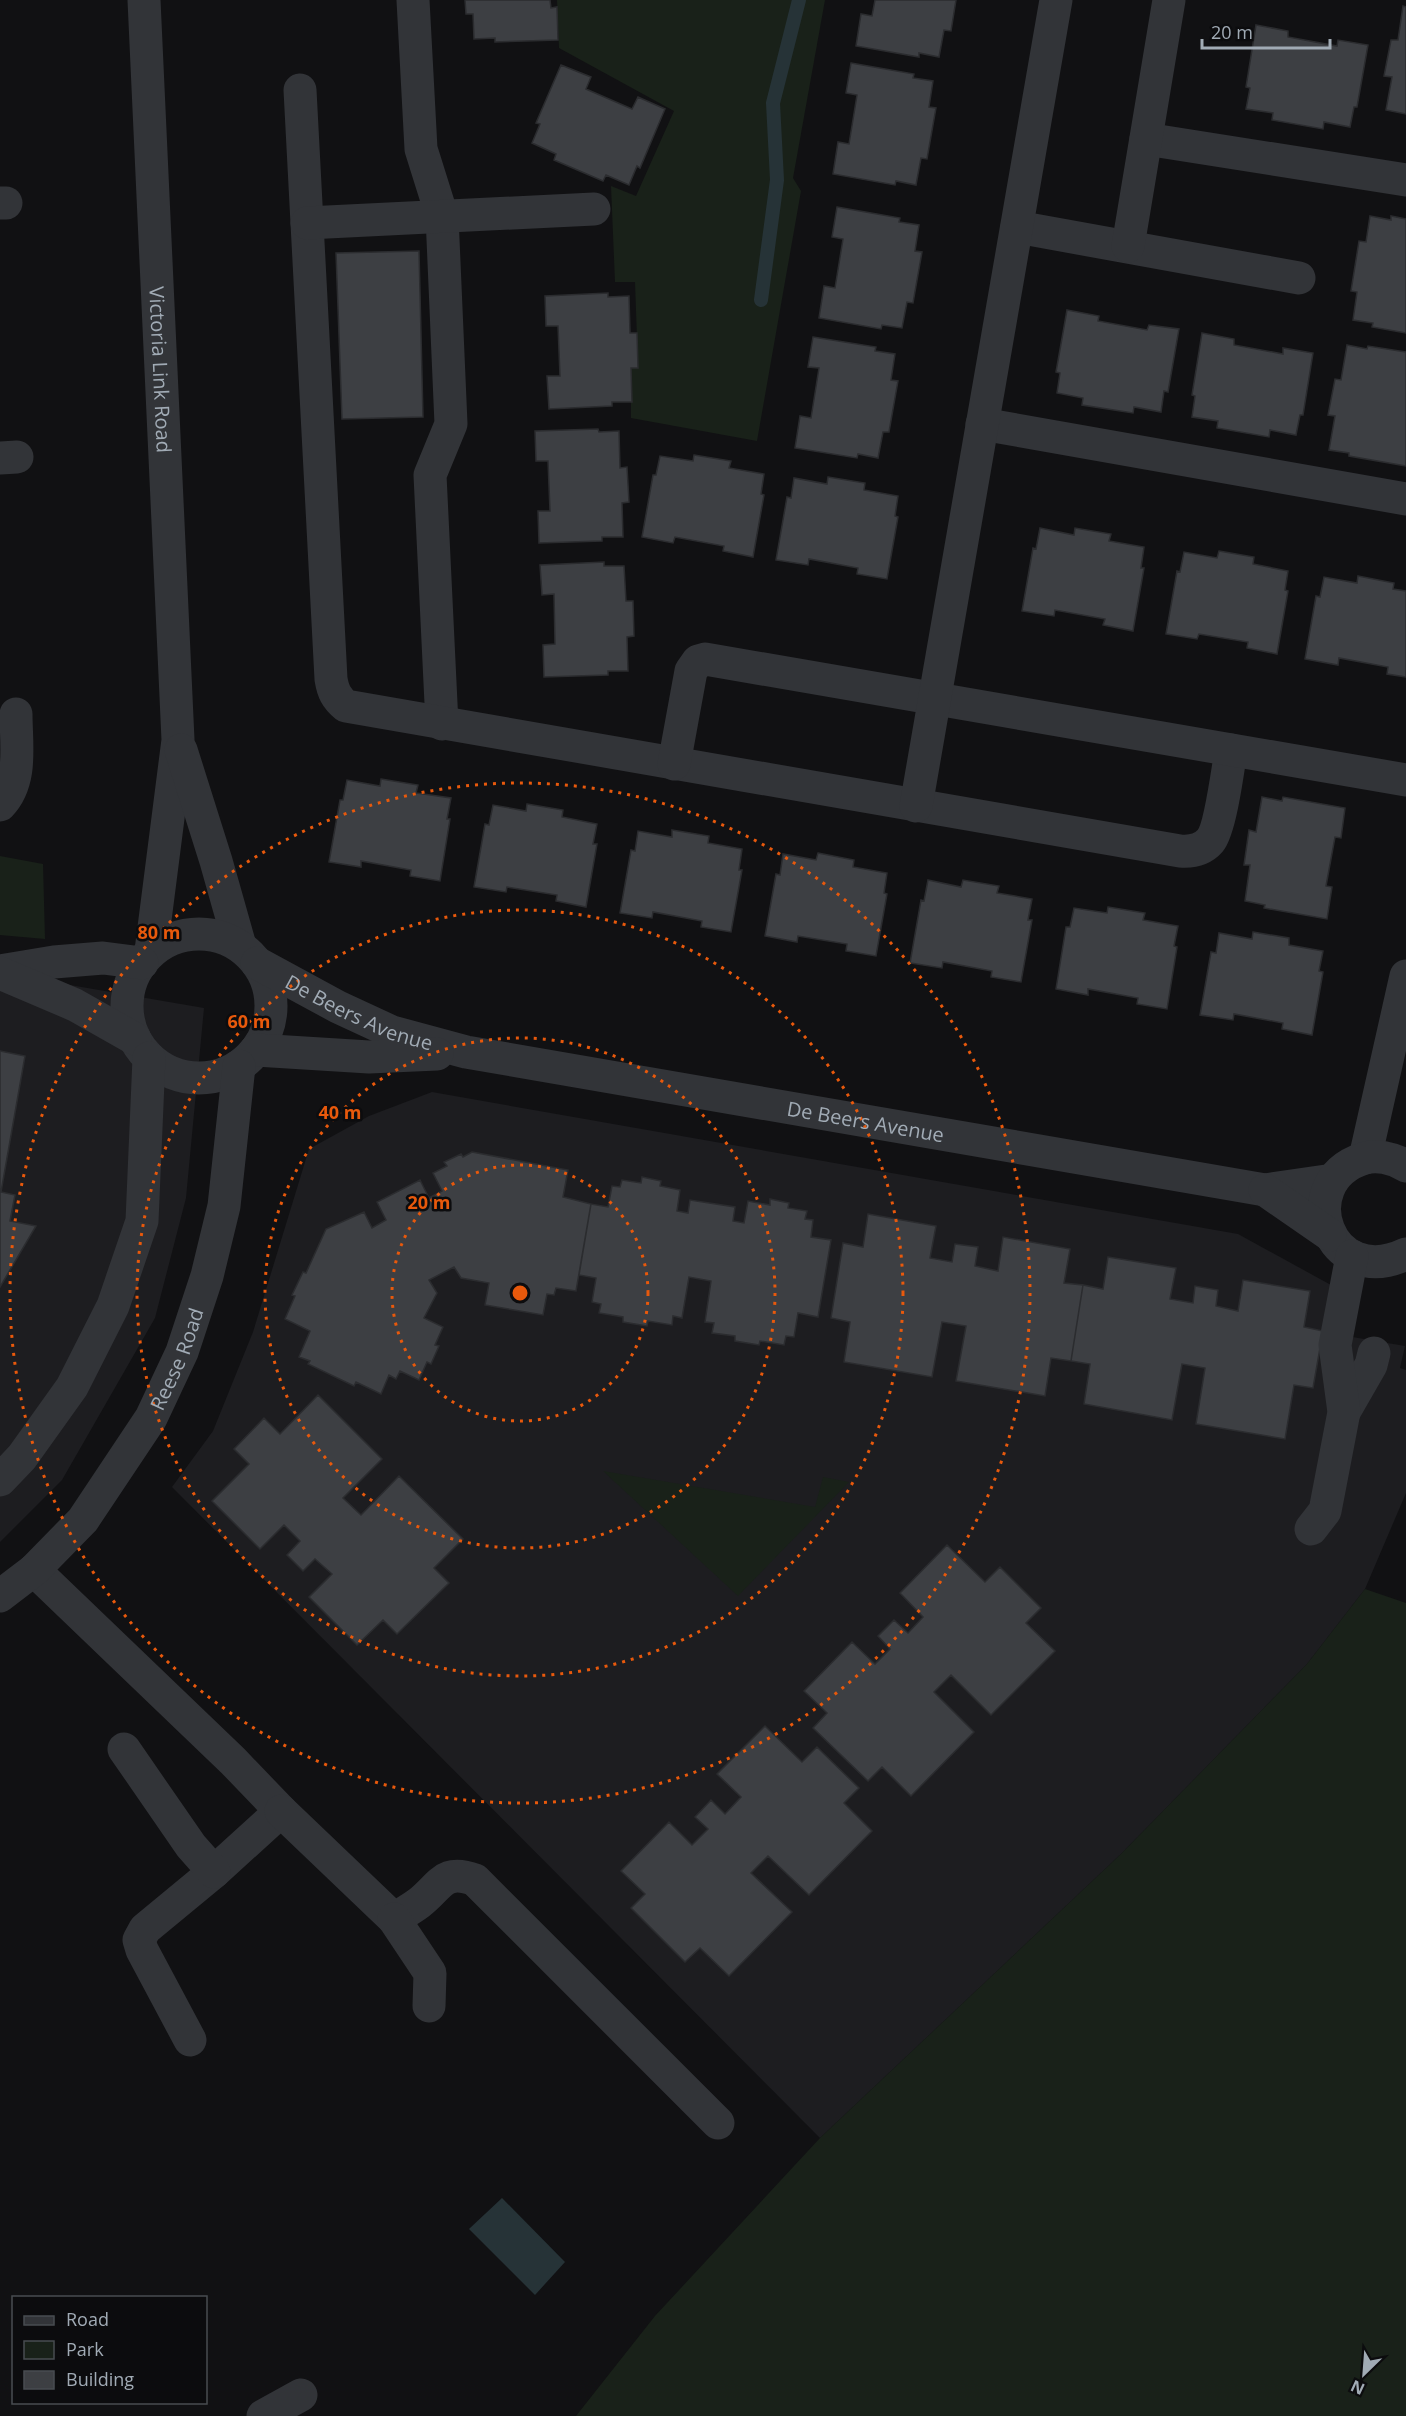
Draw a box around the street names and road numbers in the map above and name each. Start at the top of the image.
street label: Victoria Link Road [144,286,178,453]
street label: De Beers Avenue [281,968,436,1056]
street label: De Beers Avenue [785,1094,946,1148]
street label: Reese Road [143,1304,209,1414]

